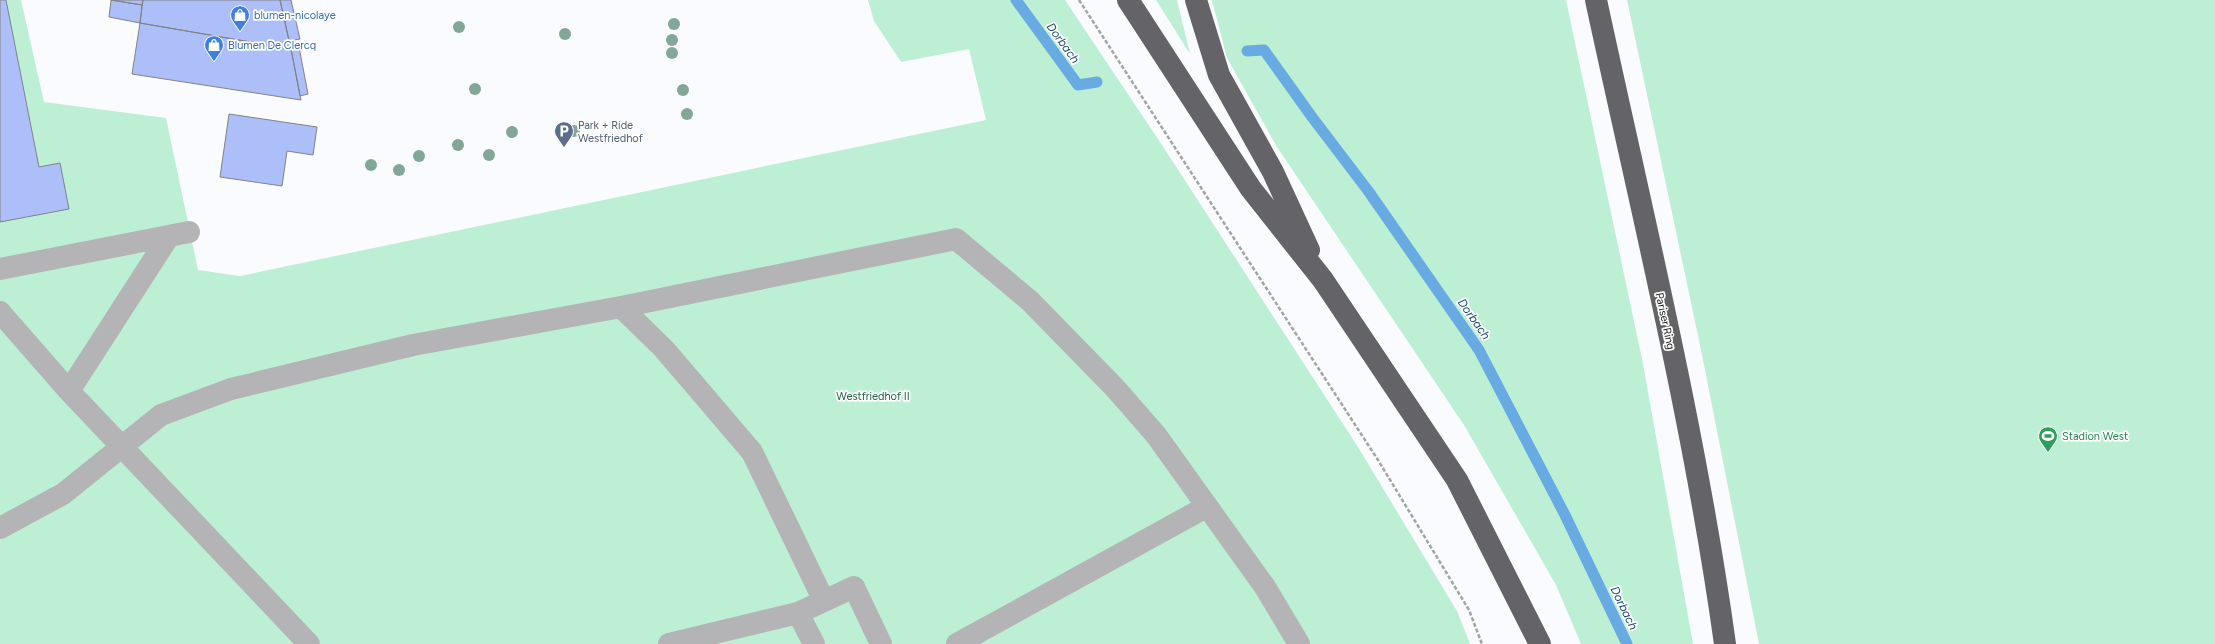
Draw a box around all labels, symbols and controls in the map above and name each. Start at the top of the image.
shop icon: blumen-nicolaye [229,4,251,32]
place label: blumen-nicolaye [254,9,336,22]
water label: Dorbach [1044,20,1083,66]
shop icon: Blumen De Clercq [203,34,225,62]
place label: Blumen De Clercq [228,39,316,52]
place label: Park + Ride Westfriedhof [578,119,644,145]
parking icon: Park + Ride Westfriedhof [553,120,575,148]
street label: Pariser Ring [1653,291,1677,351]
water label: Dorbach [1455,296,1493,342]
park label: Westfriedhof II [836,390,910,403]
sports icon: Stadion West [2037,425,2059,453]
place label: Stadion West [2062,430,2128,443]
water label: Dorbach [1607,584,1641,632]

